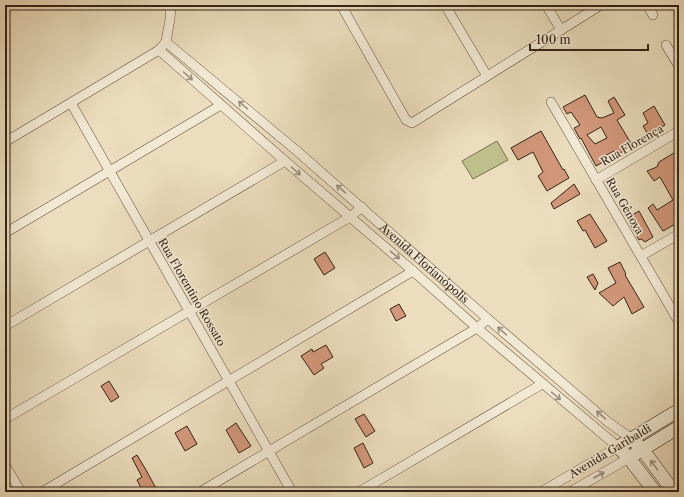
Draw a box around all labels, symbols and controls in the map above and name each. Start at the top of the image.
scale bar [530,26,648,52]
text: 100 m [536,32,571,47]
one-way arrow [183,71,193,81]
one-way arrow [237,100,248,109]
street label: Rua Florença [598,121,666,169]
one-way arrow [291,166,301,175]
street label: Rua Gênova [603,175,647,237]
one-way arrow [336,185,347,194]
street label: Avenida Florianópolis [376,219,472,306]
street label: Rua Florentino Rossato [155,235,229,349]
one-way arrow [390,251,400,260]
one-way arrow [497,326,507,335]
one-way arrow [551,391,562,400]
one-way arrow [595,411,606,420]
street label: Avenida Garibaldi [566,421,654,482]
one-way arrow [649,459,658,470]
one-way arrow [593,470,605,478]

